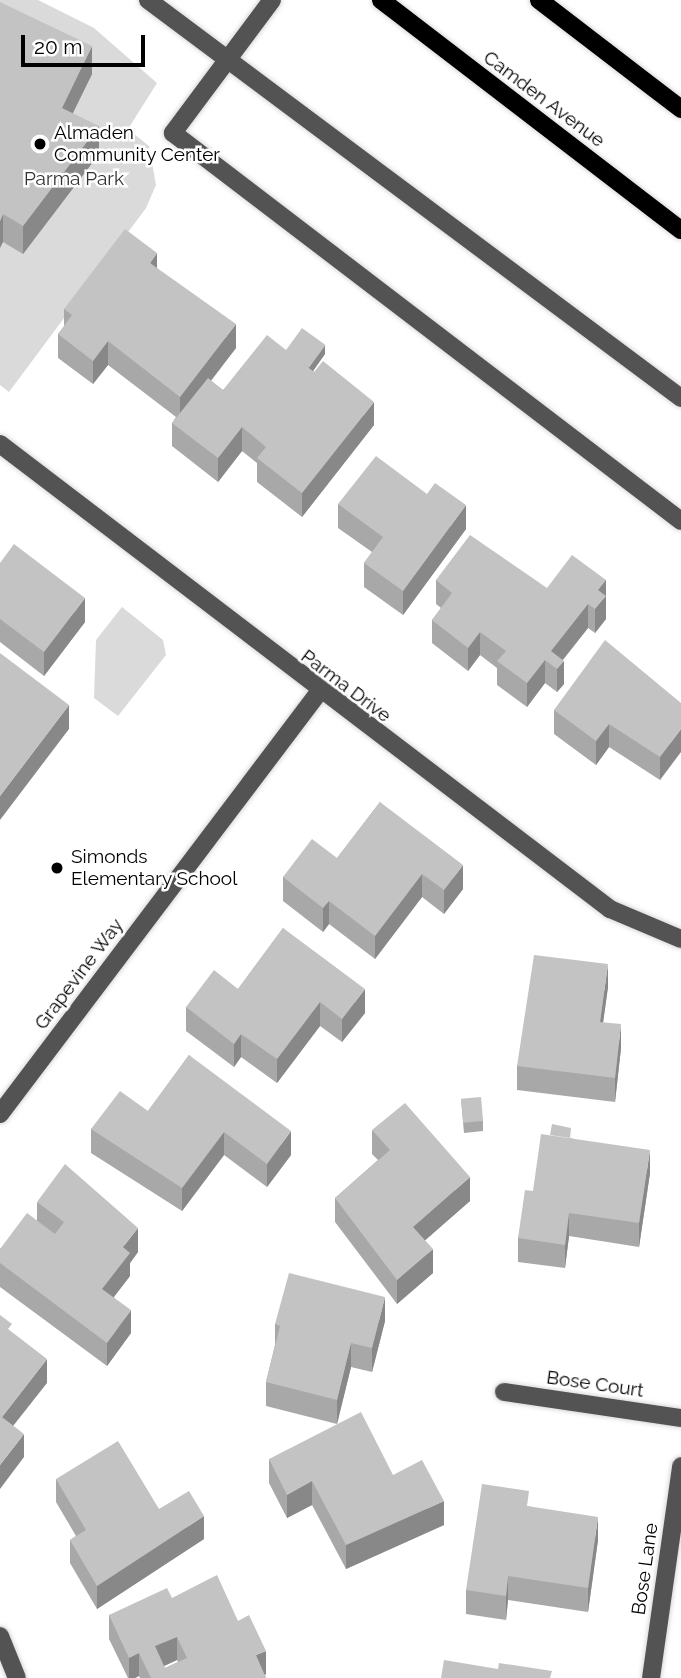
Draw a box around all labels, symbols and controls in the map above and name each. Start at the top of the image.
scale bar [24,21,149,65]
text: 20 m [34,34,82,59]
street label: Camden Avenue [479,46,609,152]
place label: Almaden Community Center [54,122,220,166]
marker: Almaden Community Center [32,136,48,152]
park label: Parma Park [24,168,124,190]
street label: Parma Drive [297,645,395,727]
place label: Simonds Elementary School [71,846,238,890]
marker: Simonds Elementary School [49,860,65,876]
street label: Grapevine Way [30,914,128,1034]
street label: Bose Court [545,1366,645,1402]
street label: Bose Lane [627,1521,663,1617]

